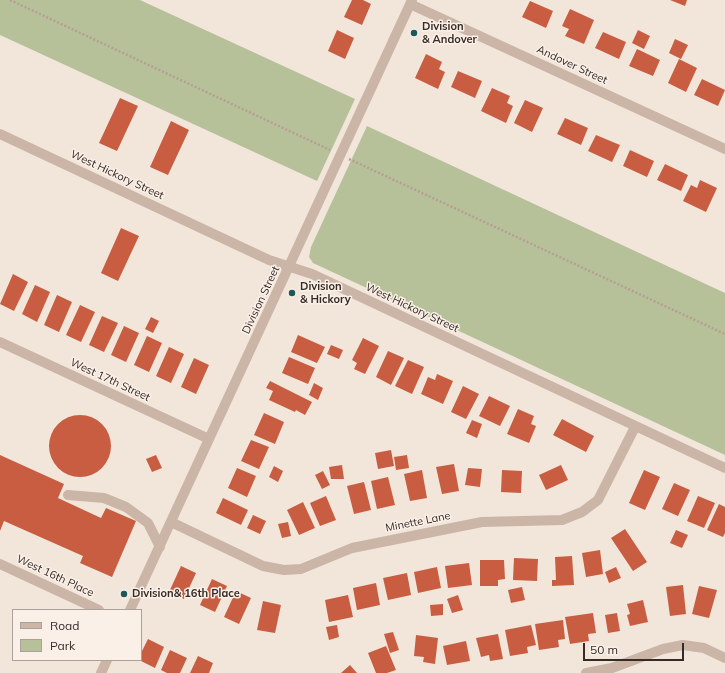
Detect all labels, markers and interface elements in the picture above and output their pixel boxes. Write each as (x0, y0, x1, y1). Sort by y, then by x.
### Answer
place label: Division & Andover (422, 20, 477, 46)
marker: Division & Andover (409, 28, 419, 38)
street label: Andover Street (535, 43, 609, 87)
street label: West Hickory Street (68, 148, 166, 202)
street label: Division Street (240, 264, 282, 336)
place label: Division & Hickory (300, 280, 351, 306)
street label: West Hickory Street (363, 281, 461, 335)
marker: Division & Hickory (287, 288, 297, 298)
street label: West 17th Street (68, 356, 152, 404)
street label: Minette Lane (384, 509, 452, 535)
street label: West 16th Place (14, 552, 96, 600)
place label: Division& 16th Place (132, 587, 240, 601)
marker: Division& 16th Place (119, 589, 129, 599)
legend (12, 609, 142, 661)
text: Road (50, 618, 79, 633)
scale bar (585, 635, 686, 661)
text: Park (50, 638, 75, 653)
text: 50 m (590, 642, 618, 657)

